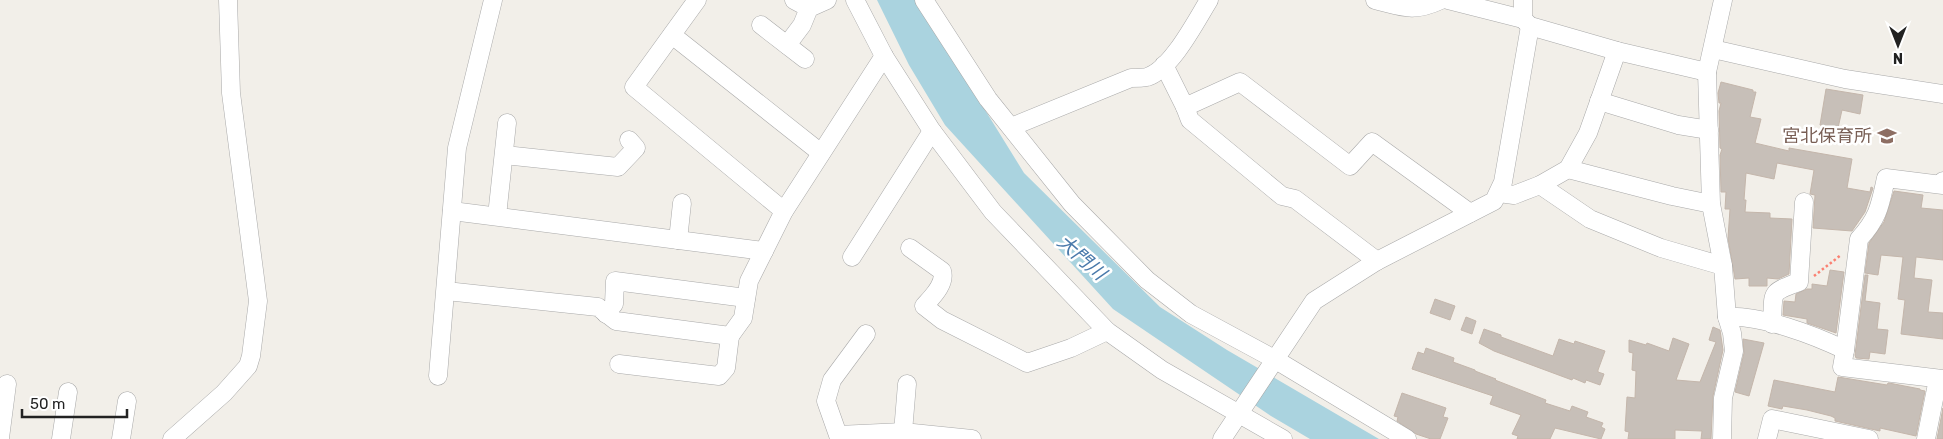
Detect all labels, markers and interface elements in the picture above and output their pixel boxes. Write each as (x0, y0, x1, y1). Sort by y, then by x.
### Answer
north arrow (1873, 20, 1923, 70)
text: N (1893, 49, 1903, 66)
place label: 宮北保育所 (1782, 125, 1872, 147)
school or university icon: 宮北保育所 (1876, 125, 1898, 147)
water label: 大門川 (1053, 230, 1112, 286)
scale bar (22, 386, 128, 418)
text: 50 m (30, 395, 65, 413)

